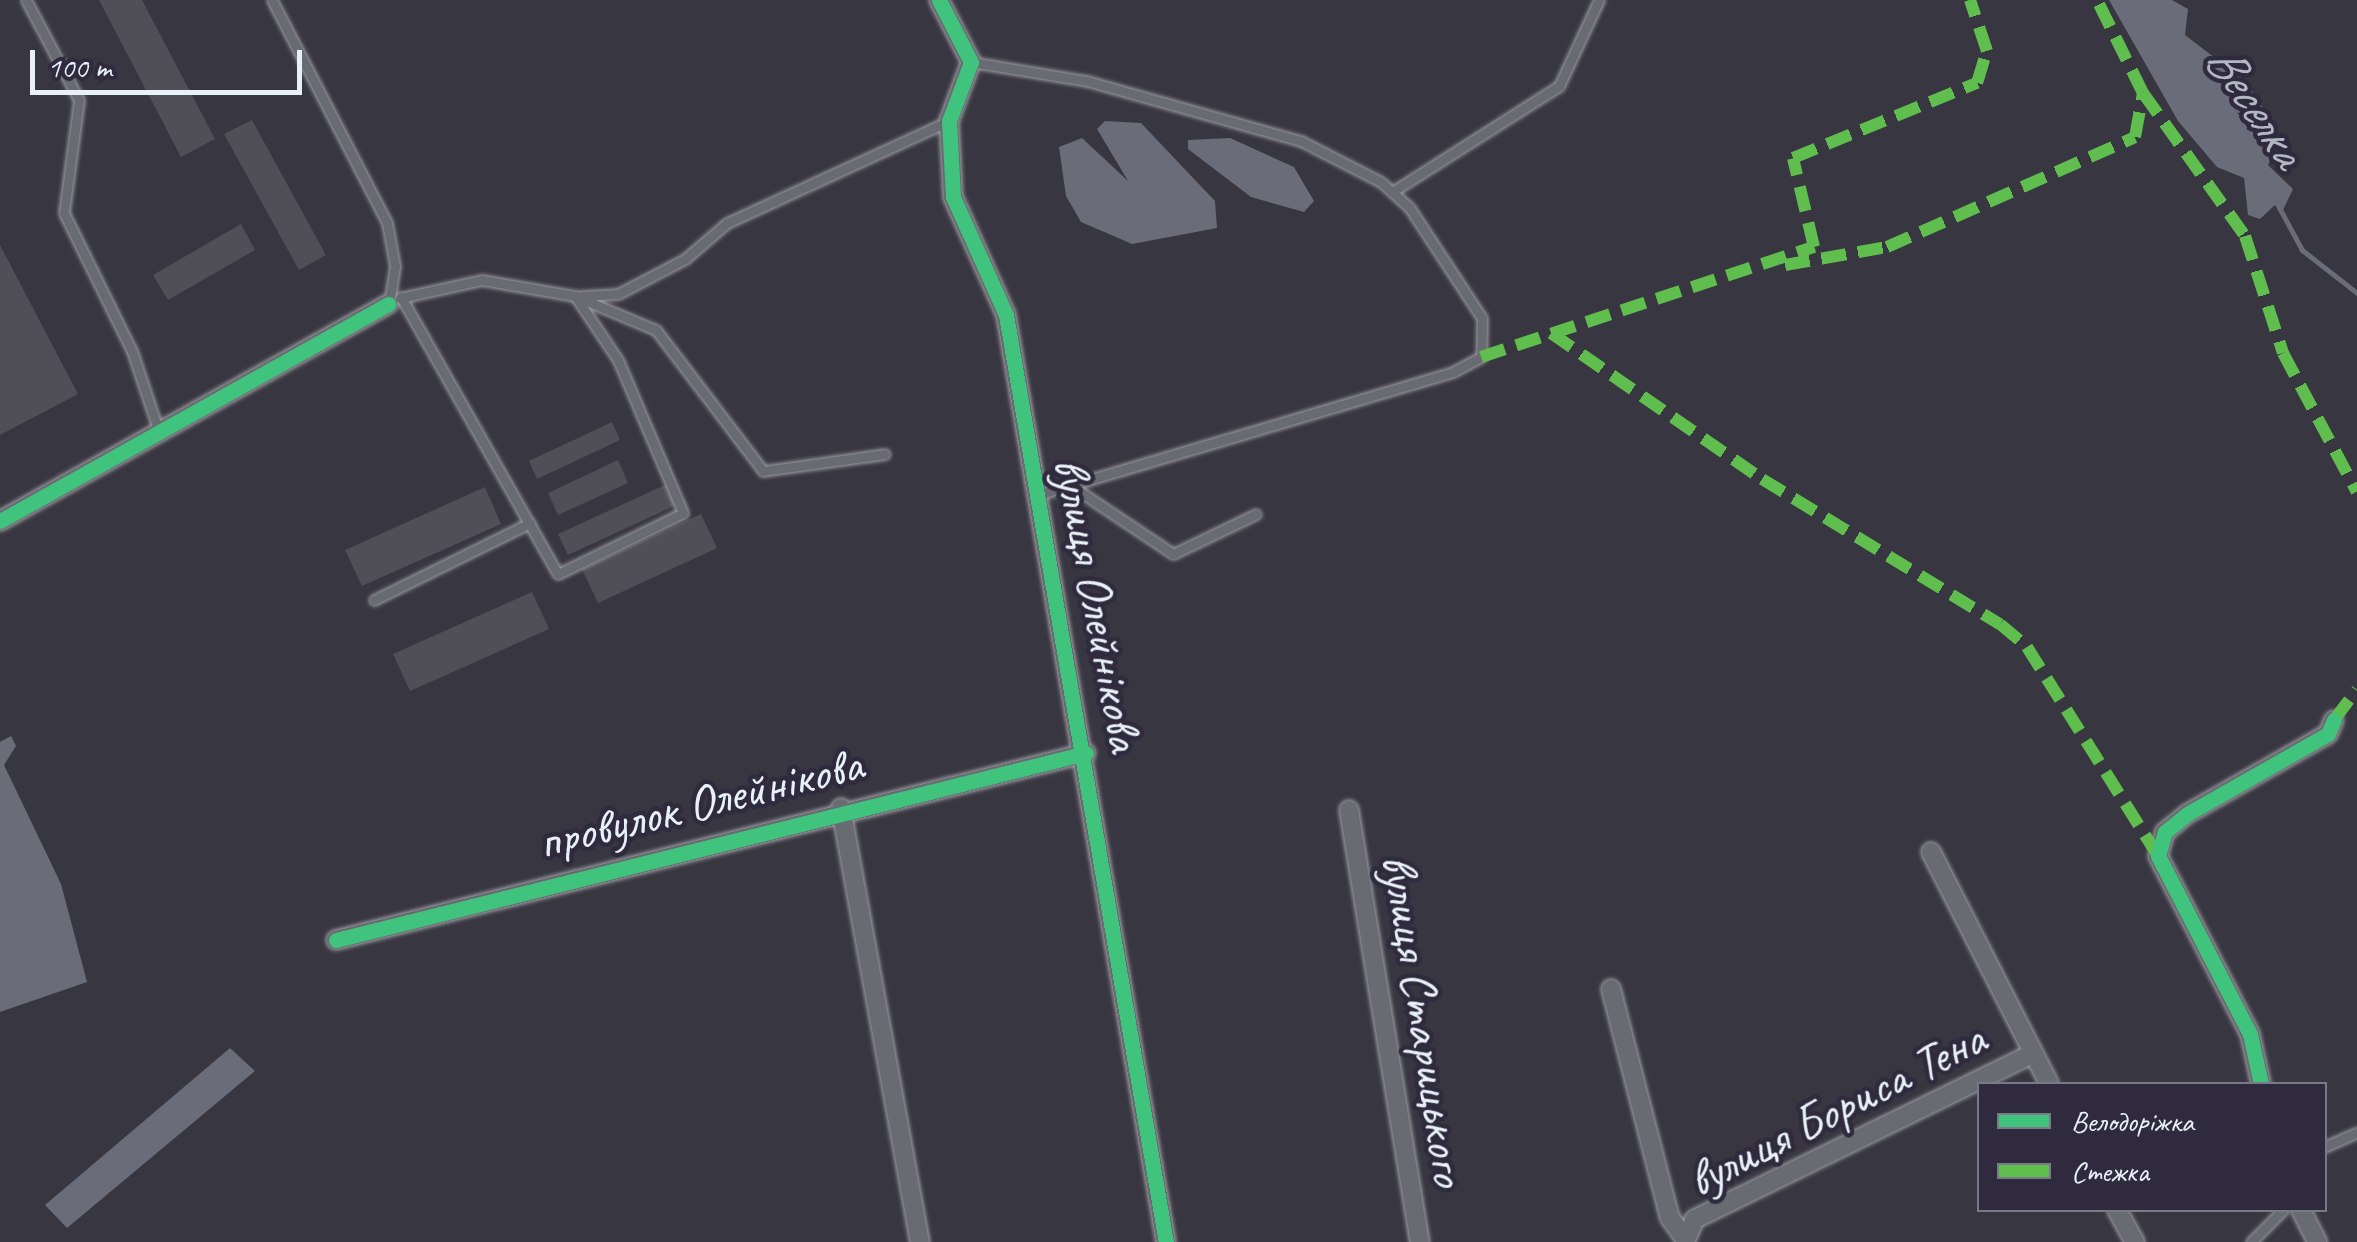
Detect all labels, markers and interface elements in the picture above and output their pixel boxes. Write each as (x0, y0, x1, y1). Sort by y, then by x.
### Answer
scale bar (35, 30, 308, 92)
water label: Веселка (2191, 32, 2319, 178)
text: 100 m (47, 48, 112, 86)
street label: вулиця Олейнікова (1040, 452, 1156, 756)
street label: провулок Олейнікова (531, 734, 869, 872)
street label: вулиця Старицького (1368, 850, 1480, 1190)
street label: вулиця Бориса Тена (1677, 1008, 1995, 1210)
legend (1977, 1082, 2327, 1212)
text: Велодоріжка (2071, 1102, 2194, 1140)
text: Стежка (2071, 1152, 2149, 1190)

